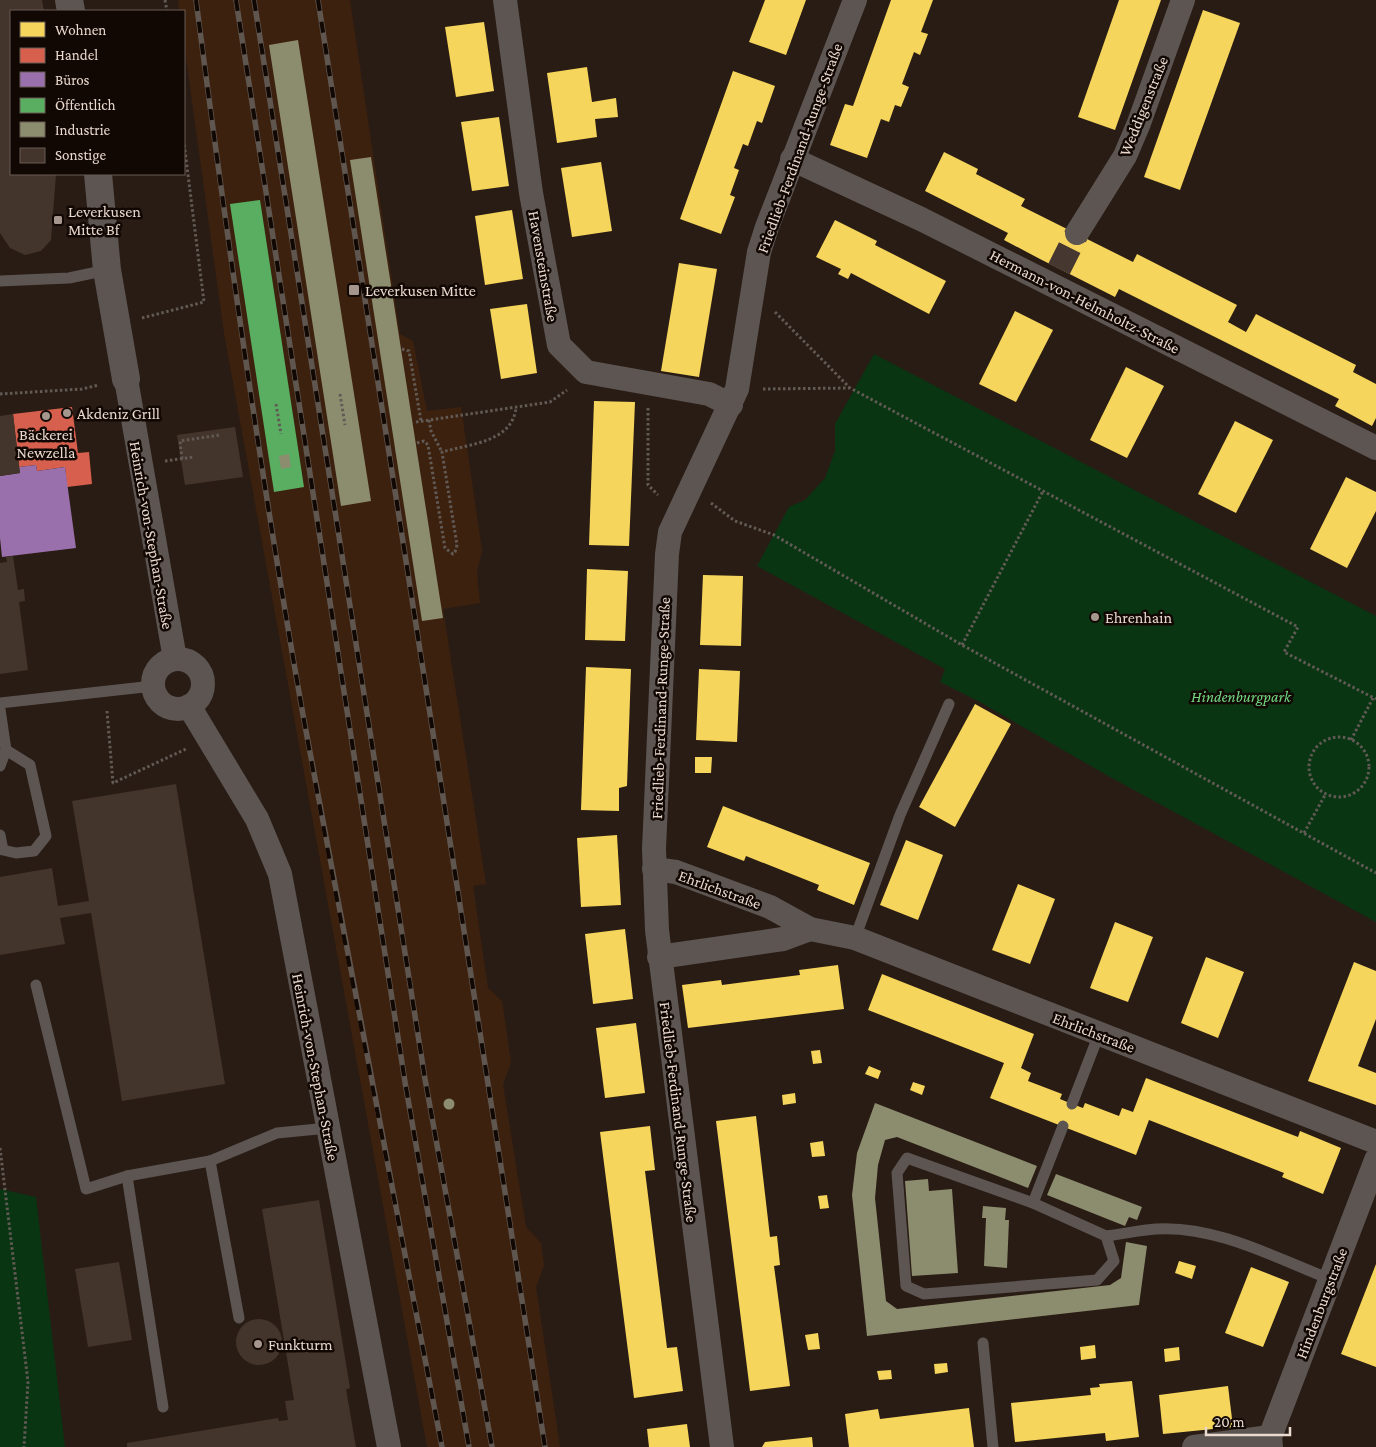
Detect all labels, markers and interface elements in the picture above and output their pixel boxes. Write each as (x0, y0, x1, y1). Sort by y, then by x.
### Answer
legend (10, 10, 185, 175)
text: Wohnen (55, 22, 106, 38)
street label: Friedlieb-Ferdinand-Runge-Straße (754, 41, 846, 256)
text: Handel (55, 47, 98, 63)
street label: Weddigenstraße (1116, 54, 1172, 159)
text: Büros (55, 72, 90, 88)
text: Öffentlich (55, 97, 116, 113)
text: Industrie (55, 122, 111, 138)
text: Sonstige (55, 147, 106, 164)
place label: Leverkusen Mitte Bf (68, 203, 141, 238)
street label: Havensteinstraße (525, 209, 562, 323)
marker: Leverkusen Mitte Bf (52, 214, 64, 226)
street label: Hermann-von-Helmholtz-Straße (987, 246, 1182, 357)
place label: Leverkusen Mitte (365, 282, 476, 299)
marker: Leverkusen Mitte (347, 283, 361, 297)
place label: Akdeniz Grill (77, 405, 160, 422)
marker: Akdeniz Grill (61, 407, 73, 419)
marker: Bäckerei Newzella (40, 410, 52, 422)
place label: Bäckerei Newzella (17, 426, 76, 461)
street label: Heinrich-von-Stephan-Straße (126, 440, 176, 631)
street label: Friedlieb-Ferdinand-Runge-Straße (648, 597, 674, 819)
place label: Ehrenhain (1105, 609, 1172, 626)
marker: Ehrenhain (1089, 611, 1101, 623)
park label: Hindenburgpark (1191, 688, 1292, 706)
street label: Ehrlichstraße (676, 867, 763, 912)
street label: Heinrich-von-Stephan-Straße (288, 972, 342, 1163)
street label: Friedlieb-Ferdinand-Runge-Straße (656, 1001, 700, 1223)
street label: Ehrlichstraße (1050, 1009, 1137, 1056)
street label: Hindenburgstraße (1292, 1245, 1351, 1361)
place label: Funkturm (268, 1336, 333, 1353)
marker: Funkturm (252, 1338, 264, 1350)
scale bar (1206, 1404, 1290, 1436)
text: 20 m (1214, 1414, 1245, 1430)

